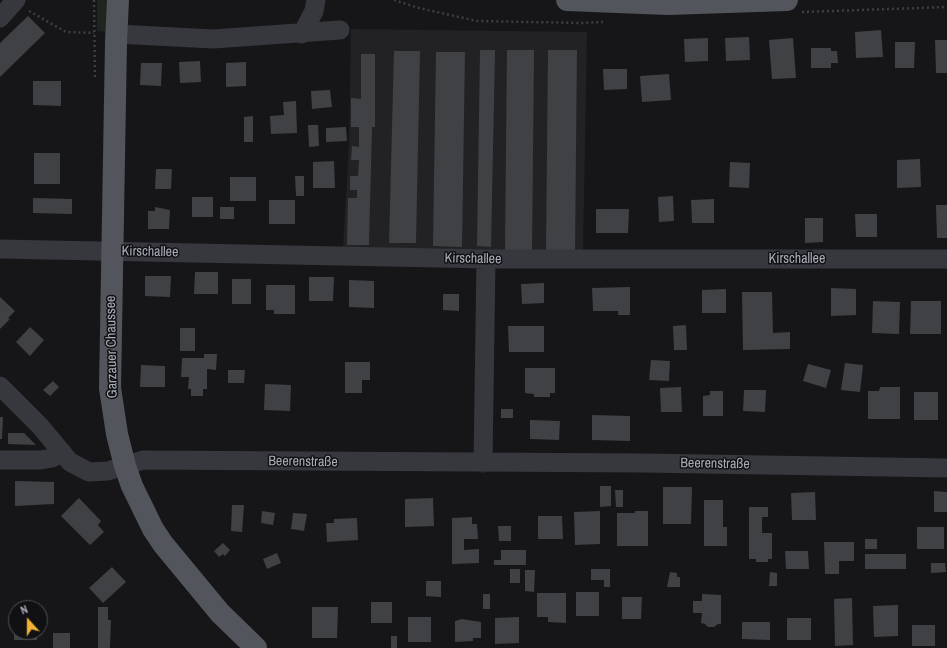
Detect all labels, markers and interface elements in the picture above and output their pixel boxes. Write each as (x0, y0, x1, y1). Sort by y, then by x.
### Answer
street label: Kirschallee (121, 243, 179, 261)
street label: Kirschallee (444, 250, 502, 268)
street label: Kirschallee (769, 251, 825, 267)
street label: Garzauer Chaussee (103, 295, 121, 399)
street label: Beerenstraße (268, 453, 338, 471)
street label: Beerenstraße (680, 455, 750, 473)
north arrow (8, 600, 48, 640)
text: N (19, 602, 30, 617)

